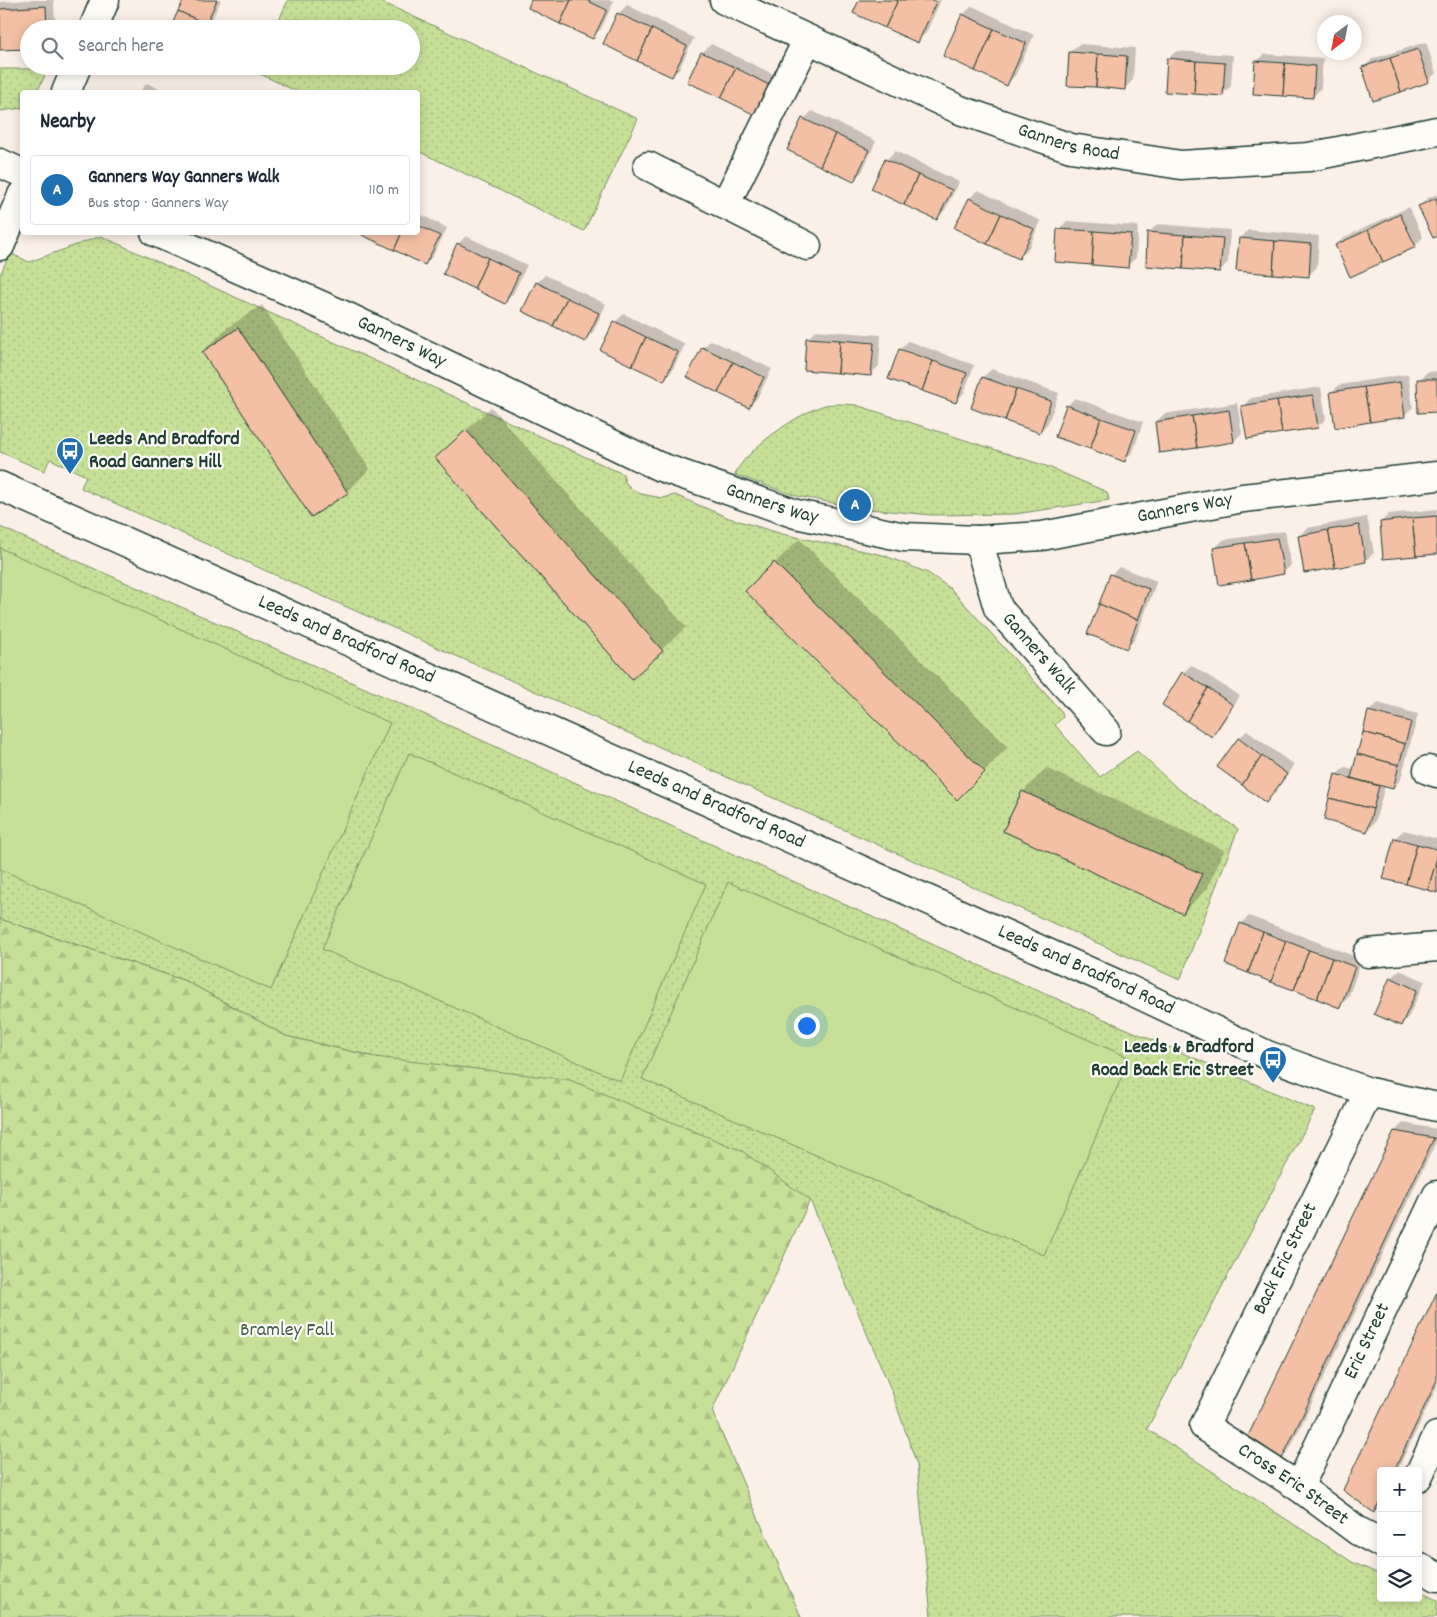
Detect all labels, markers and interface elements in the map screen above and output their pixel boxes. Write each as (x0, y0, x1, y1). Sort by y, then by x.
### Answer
north arrow (1317, 15, 1362, 60)
search box (20, 20, 420, 75)
icon: search (38, 34, 66, 62)
text: Search here (78, 34, 164, 61)
text: Nearby (40, 108, 95, 138)
street label: Ganners Road (1013, 117, 1121, 169)
text: Ganners Way Ganners Walk (88, 165, 280, 192)
text: A (53, 179, 61, 202)
text: 110 m (369, 179, 399, 202)
text: Bus stop · Ganners Way (88, 192, 228, 215)
street label: Ganners Way (352, 309, 452, 376)
place label: Leeds And Bradford Road Ganners Hill (89, 426, 240, 477)
bus stop icon: Leeds And Bradford Road Ganners Hill (55, 436, 85, 475)
street label: Ganners Way (721, 476, 821, 532)
pin: A (839, 486, 871, 524)
street label: Ganners Way (1135, 486, 1236, 532)
street label: Leeds and Bradford Road (253, 589, 439, 692)
street label: Ganners Walk (994, 607, 1082, 701)
street label: Leeds and Bradford Road (623, 754, 809, 857)
street label: Leeds and Bradford Road (993, 918, 1179, 1023)
your location (794, 1013, 820, 1039)
place label: Leeds & Bradford Road Back Eric Street (1091, 1034, 1255, 1085)
bus stop icon: Leeds & Bradford Road Back Eric Street (1258, 1045, 1288, 1084)
street label: Back Eric Street (1247, 1198, 1325, 1320)
street label: Eric Street (1338, 1299, 1398, 1384)
park label: Bramley Fall (240, 1317, 334, 1345)
street label: Cross Eric Street (1232, 1437, 1354, 1533)
map controls (1377, 1467, 1422, 1602)
button: + (1377, 1467, 1422, 1512)
button: − (1377, 1512, 1422, 1557)
button: layers (1377, 1557, 1422, 1602)

